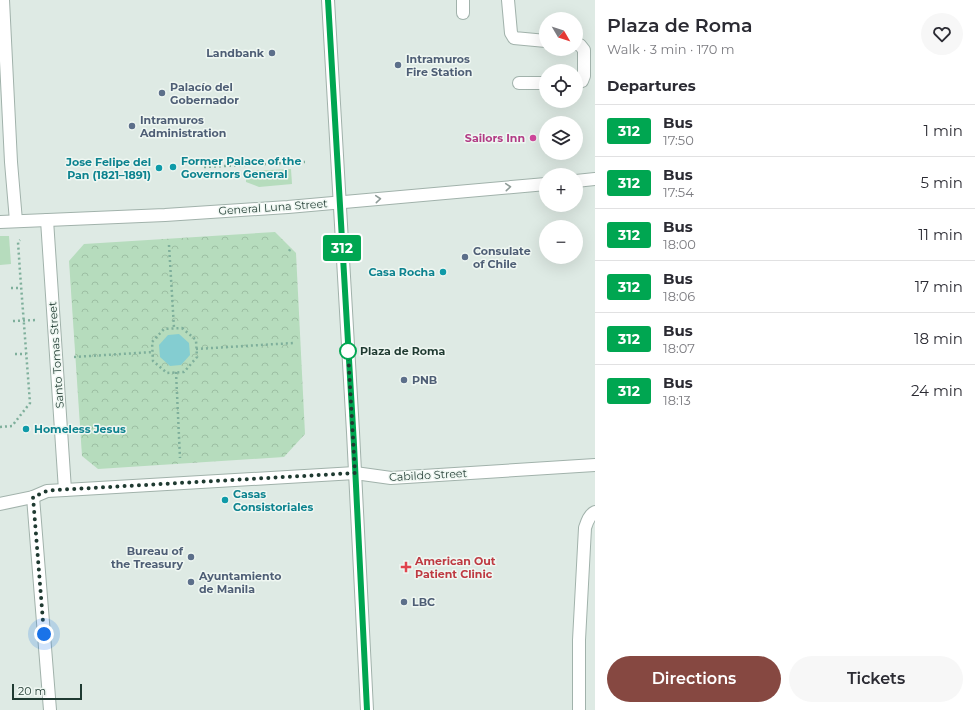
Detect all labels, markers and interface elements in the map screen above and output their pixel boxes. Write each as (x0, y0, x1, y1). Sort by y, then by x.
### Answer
north arrow (539, 12, 583, 56)
map controls (539, 12, 583, 264)
button: heart (921, 13, 963, 55)
text: Plaza de Roma (607, 14, 753, 37)
text: Walk · 3 min · 170 m (607, 41, 735, 57)
place label: Landbank (206, 46, 265, 60)
marker: Landbank (267, 48, 277, 58)
place label: Intramuros Fire Station (406, 52, 472, 79)
marker: Intramuros Fire Station (393, 60, 403, 70)
button: locate (539, 64, 583, 108)
text: Departures (607, 76, 696, 95)
place label: Palacío del Gobernador (170, 80, 239, 107)
marker: Palacío del Gobernador (157, 88, 167, 98)
place label: Intramuros Administration (139, 113, 226, 140)
text: Bus (663, 113, 693, 132)
button: layers (539, 116, 583, 160)
marker: Intramuros Administration (127, 121, 137, 131)
text: 1 min (924, 121, 963, 140)
text: 312 (618, 122, 640, 140)
place label: Sailors Inn (465, 131, 525, 145)
text: 17:50 (663, 132, 694, 148)
marker: Sailors Inn (528, 133, 538, 143)
place label: Former Palace of the Governors General (181, 154, 301, 181)
place label: Jose Felipe del Pan (1821–1891) (65, 155, 151, 182)
marker: Former Palace of the Governors General (168, 162, 178, 172)
marker: Jose Felipe del Pan (1821–1891) (154, 163, 164, 173)
text: Bus (663, 165, 693, 184)
button: + (539, 168, 583, 212)
text: 5 min (920, 173, 963, 192)
text: 312 (618, 174, 640, 192)
one-way arrow (504, 183, 511, 192)
text: 17:54 (663, 184, 694, 200)
one-way arrow (375, 194, 381, 203)
street label: General Luna Street (218, 196, 329, 218)
text: Bus (663, 217, 693, 236)
button: − (539, 220, 583, 264)
text: 11 min (918, 225, 963, 244)
text: 312 (618, 226, 640, 244)
line badge: 312 (319, 235, 365, 261)
text: 18:00 (663, 236, 696, 252)
text: 312 (331, 239, 353, 257)
place label: Consulate of Chile (473, 244, 531, 271)
marker: Consulate of Chile (460, 252, 470, 262)
place label: Casa Rocha (368, 265, 435, 279)
marker: Casa Rocha (438, 267, 448, 277)
text: Bus (663, 269, 693, 288)
text: 17 min (915, 277, 963, 296)
text: 312 (618, 278, 640, 296)
text: 18:06 (663, 288, 695, 304)
street label: Santo Tomas Street (45, 301, 67, 409)
text: Bus (663, 321, 693, 340)
text: 18 min (914, 329, 963, 348)
text: 312 (618, 330, 640, 348)
text: 18:07 (663, 340, 695, 356)
marker: Plaza de Roma (339, 342, 357, 360)
place label: Plaza de Roma (360, 344, 446, 358)
place label: PNB (412, 373, 437, 387)
text: Bus (663, 373, 693, 392)
marker: PNB (399, 375, 409, 385)
text: 24 min (911, 381, 963, 400)
text: 312 (618, 382, 640, 400)
text: 18:13 (663, 392, 691, 408)
place label: Homeless Jesus (34, 422, 126, 436)
marker: Homeless Jesus (21, 424, 31, 434)
street label: Cabildo Street (389, 466, 468, 484)
place label: Casas Consistoriales (233, 487, 313, 514)
marker: Casas Consistoriales (220, 495, 230, 505)
place label: Bureau of the Treasury (111, 544, 184, 571)
marker: Bureau of the Treasury (186, 552, 196, 562)
place label: American Out Patient Clinic (414, 554, 496, 581)
marker: American Out Patient Clinic (400, 561, 412, 573)
place label: Ayuntamiento de Manila (198, 569, 281, 596)
marker: Ayuntamiento de Manila (186, 577, 196, 587)
place label: LBC (412, 595, 435, 609)
marker: LBC (399, 597, 409, 607)
your location (34, 624, 54, 644)
button: Directions (607, 656, 781, 702)
button: Tickets (789, 656, 963, 702)
scale bar (12, 682, 82, 701)
text: 20 m (18, 684, 46, 698)

